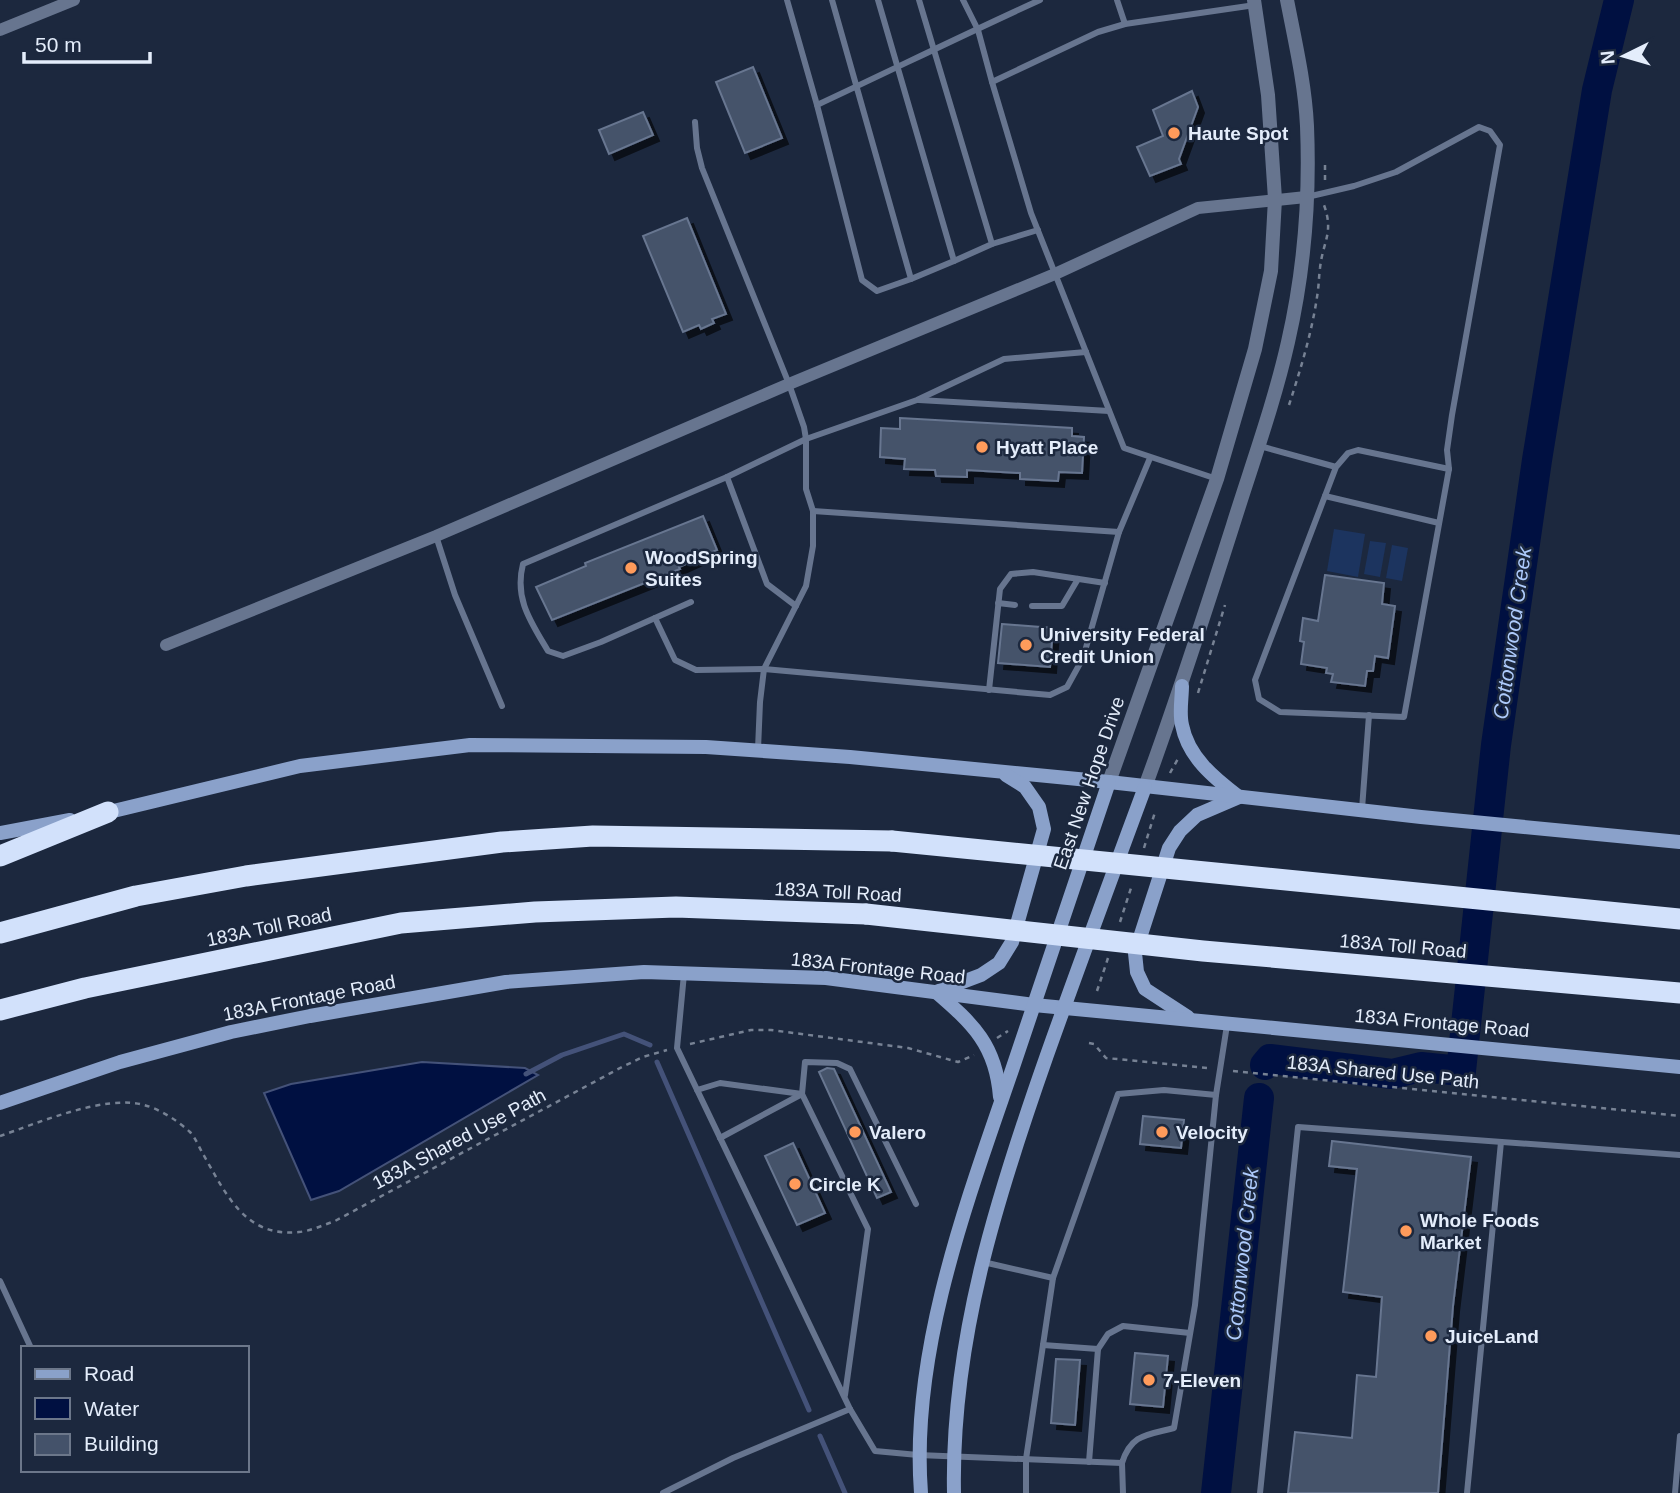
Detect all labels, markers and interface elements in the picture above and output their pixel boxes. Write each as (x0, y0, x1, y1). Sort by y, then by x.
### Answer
scale bar (24, 21, 150, 65)
north arrow (1589, 21, 1659, 91)
text: 50 m (35, 33, 82, 56)
text: N (1597, 50, 1619, 65)
place label: Haute Spot (1188, 123, 1289, 144)
marker: Haute Spot (1166, 125, 1182, 141)
place label: Hyatt Place (996, 437, 1098, 458)
marker: Hyatt Place (974, 439, 990, 455)
water label: Cottonwood Creek (1489, 544, 1536, 721)
place label: WoodSpring Suites (645, 547, 758, 590)
marker: WoodSpring Suites (623, 560, 639, 576)
place label: University Federal Credit Union (1040, 624, 1205, 667)
marker: University Federal Credit Union (1018, 637, 1034, 653)
street label: East New Hope Drive (1050, 694, 1128, 872)
street label: 183A Toll Road (774, 878, 902, 906)
street label: 183A Toll Road (204, 903, 334, 951)
street label: 183A Toll Road (1339, 930, 1467, 962)
street label: 183A Frontage Road (790, 948, 966, 988)
street label: 183A Frontage Road (221, 971, 397, 1025)
street label: 183A Frontage Road (1354, 1005, 1530, 1041)
street label: 183A Shared Use Path (1286, 1051, 1480, 1093)
street label: 183A Shared Use Path (369, 1084, 549, 1194)
place label: Valero (869, 1122, 926, 1143)
place label: Velocity (1176, 1122, 1248, 1143)
marker: Valero (847, 1124, 863, 1140)
marker: Velocity (1154, 1124, 1170, 1140)
water label: Cottonwood Creek (1221, 1165, 1263, 1342)
place label: Circle K (809, 1174, 881, 1195)
marker: Circle K (787, 1176, 803, 1192)
place label: Whole Foods Market (1420, 1210, 1539, 1253)
marker: Whole Foods Market (1398, 1223, 1414, 1239)
place label: JuiceLand (1445, 1326, 1539, 1347)
marker: JuiceLand (1423, 1328, 1439, 1344)
legend (21, 1346, 248, 1472)
text: Road (84, 1362, 134, 1385)
place label: 7-Eleven (1163, 1370, 1241, 1391)
marker: 7-Eleven (1141, 1372, 1157, 1388)
text: Water (84, 1397, 139, 1420)
text: Building (84, 1432, 159, 1455)

